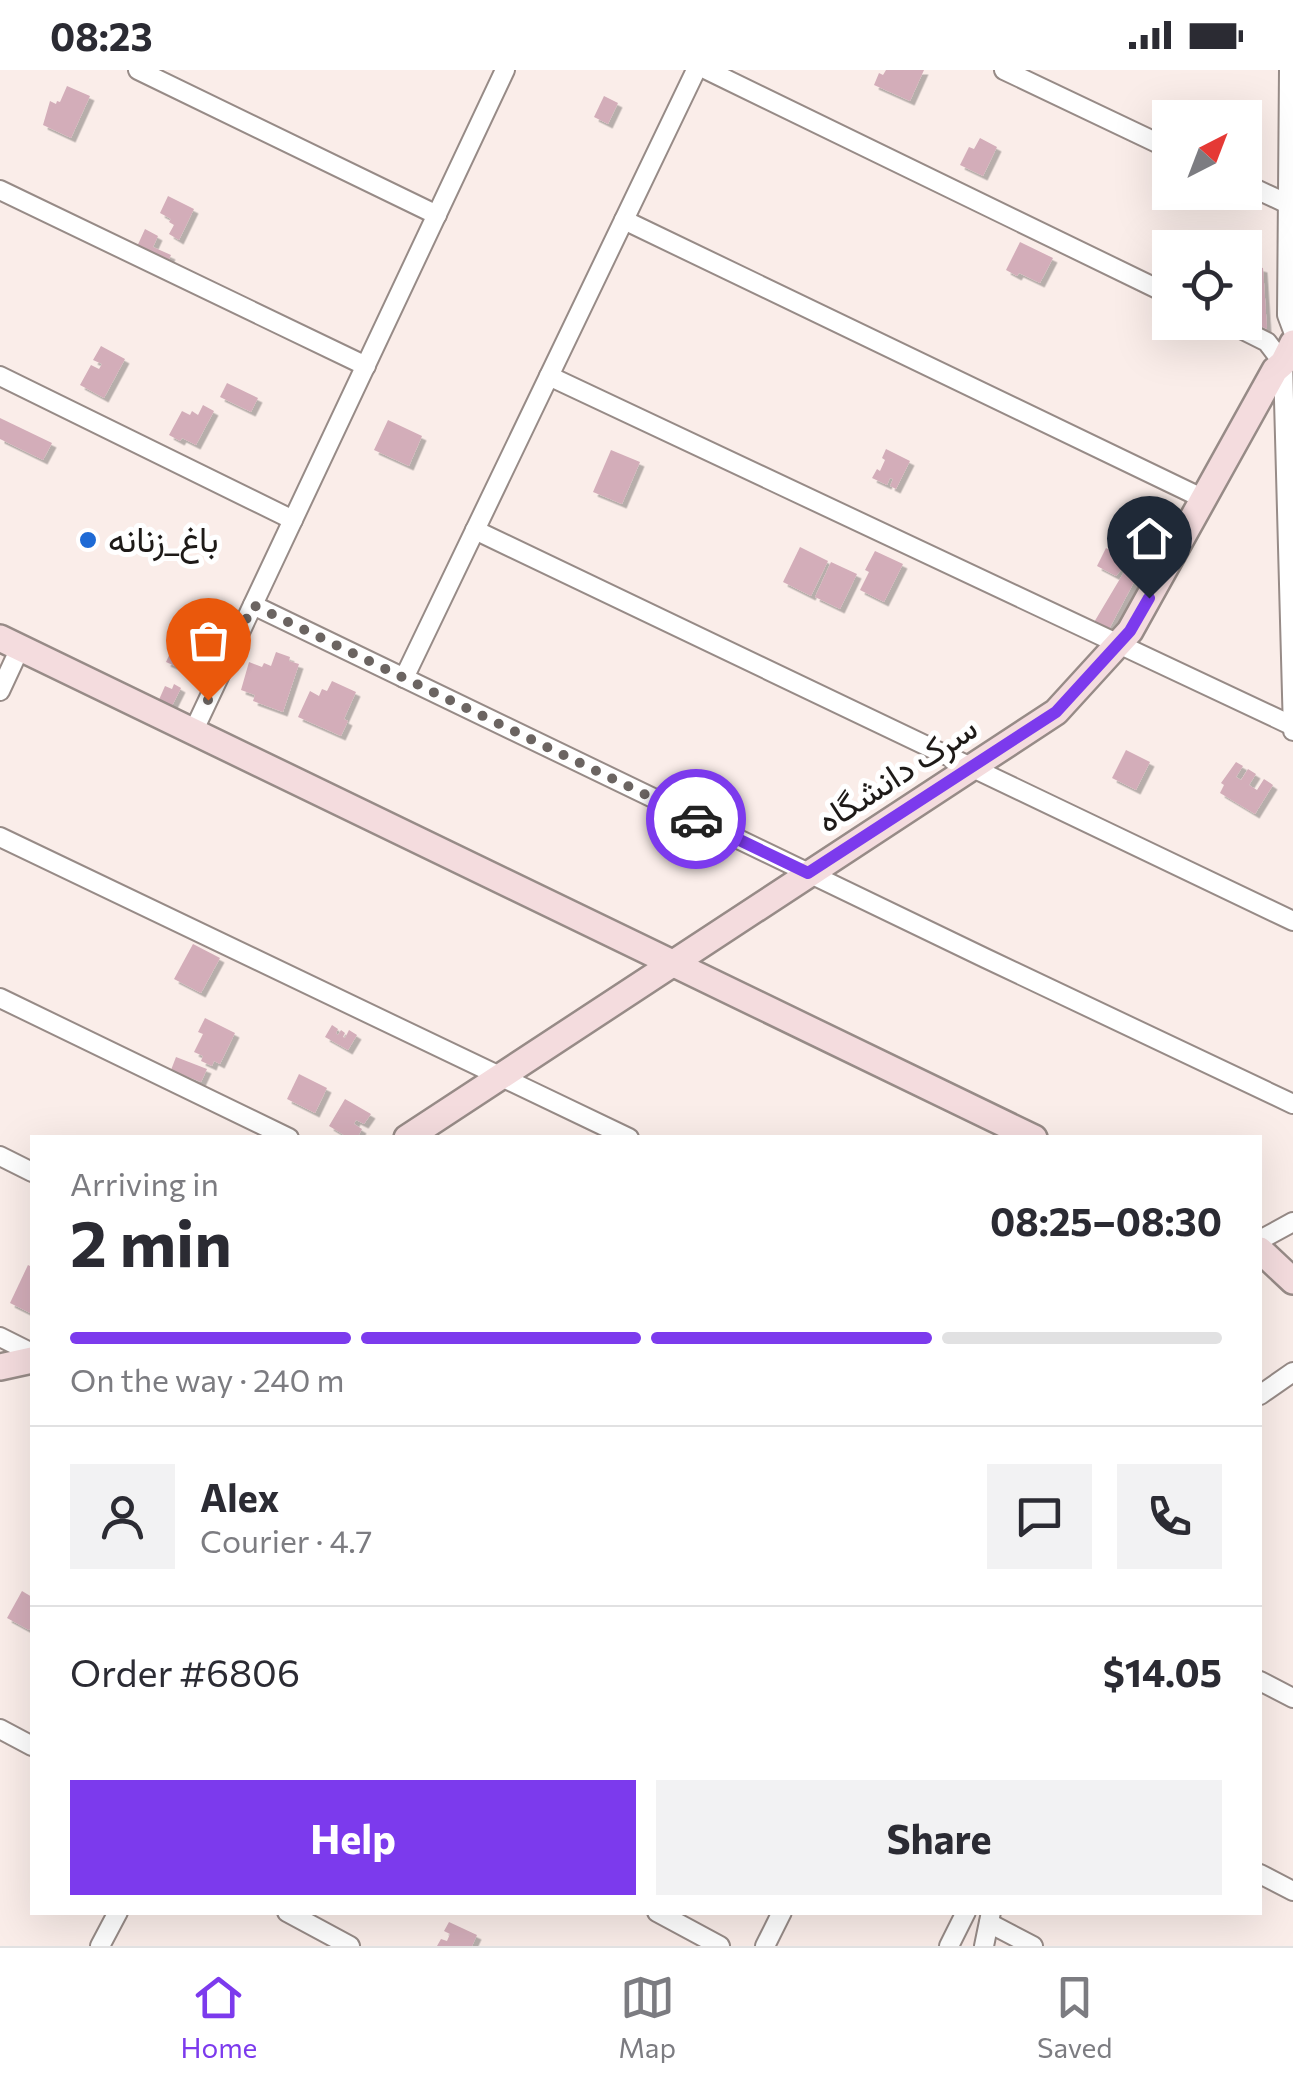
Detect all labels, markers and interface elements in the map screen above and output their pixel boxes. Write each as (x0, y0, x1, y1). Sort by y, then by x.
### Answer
text: 08:23 (50, 12, 153, 59)
north arrow (1152, 100, 1262, 210)
map controls (1152, 100, 1262, 340)
button: locate (1152, 230, 1262, 340)
pin (1107, 496, 1192, 599)
icon: home (1122, 511, 1177, 566)
place label: باغ_زنانه (108, 516, 218, 564)
marker: باغ_زنانه (77, 529, 99, 551)
pin (166, 598, 251, 701)
icon: bag (181, 613, 236, 668)
street label: سرک دانشگاه (807, 704, 986, 842)
courier (646, 769, 746, 869)
icon: car (669, 792, 724, 847)
text: Arriving in (70, 1163, 219, 1203)
text: 08:25–08:30 (990, 1197, 1222, 1244)
text: 2 min (70, 1201, 232, 1280)
text: On the way · 240 m (70, 1359, 344, 1399)
button: person (70, 1464, 175, 1569)
button: chat (987, 1464, 1092, 1569)
button: phone (1117, 1464, 1222, 1569)
text: Alex (200, 1473, 279, 1520)
text: Courier · 4.7 (200, 1520, 373, 1560)
text: Order #6806 (70, 1648, 300, 1695)
text: $14.05 (1103, 1648, 1222, 1695)
button: Help (70, 1780, 636, 1895)
button: Share (656, 1780, 1222, 1895)
tab: Home (180, 1970, 257, 2064)
tab: Map (618, 1970, 676, 2064)
tab: Saved (1037, 1970, 1113, 2064)

